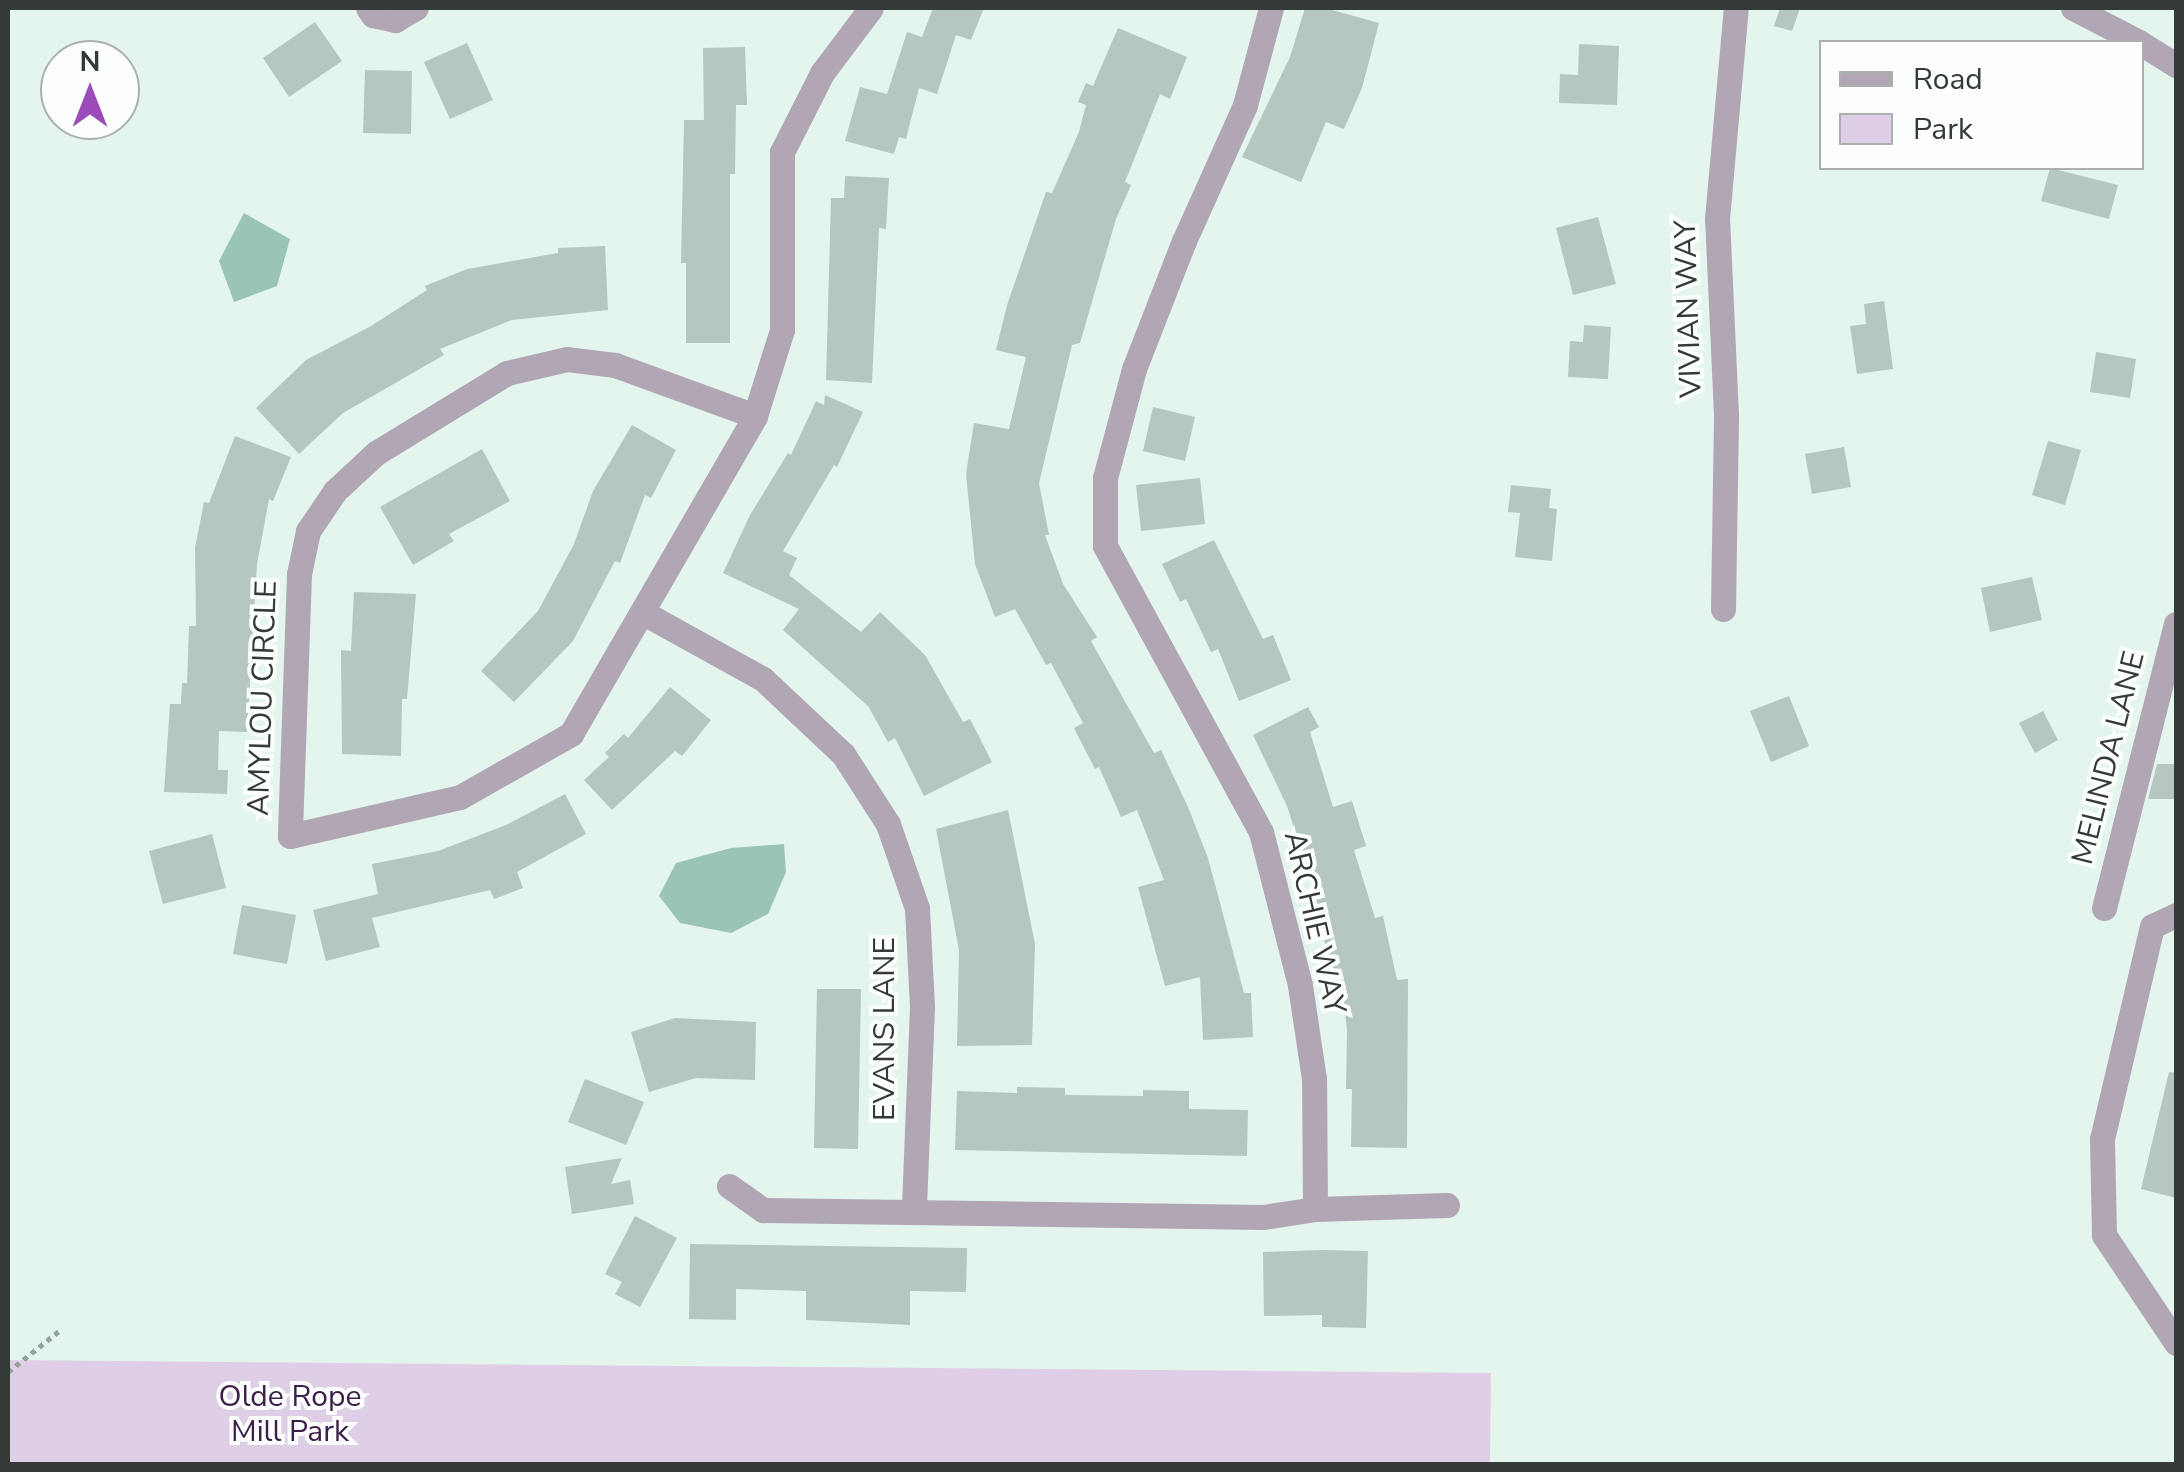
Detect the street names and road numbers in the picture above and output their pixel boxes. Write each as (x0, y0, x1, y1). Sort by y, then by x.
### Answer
street label: VIVIAN WAY (1668, 220, 1710, 398)
street label: AMYLOU CIRCLE (241, 580, 285, 816)
street label: MELINDA LANE (2065, 648, 2153, 868)
street label: ARCHIE WAY (1275, 828, 1353, 1018)
street label: EVANS LANE (867, 937, 903, 1121)

